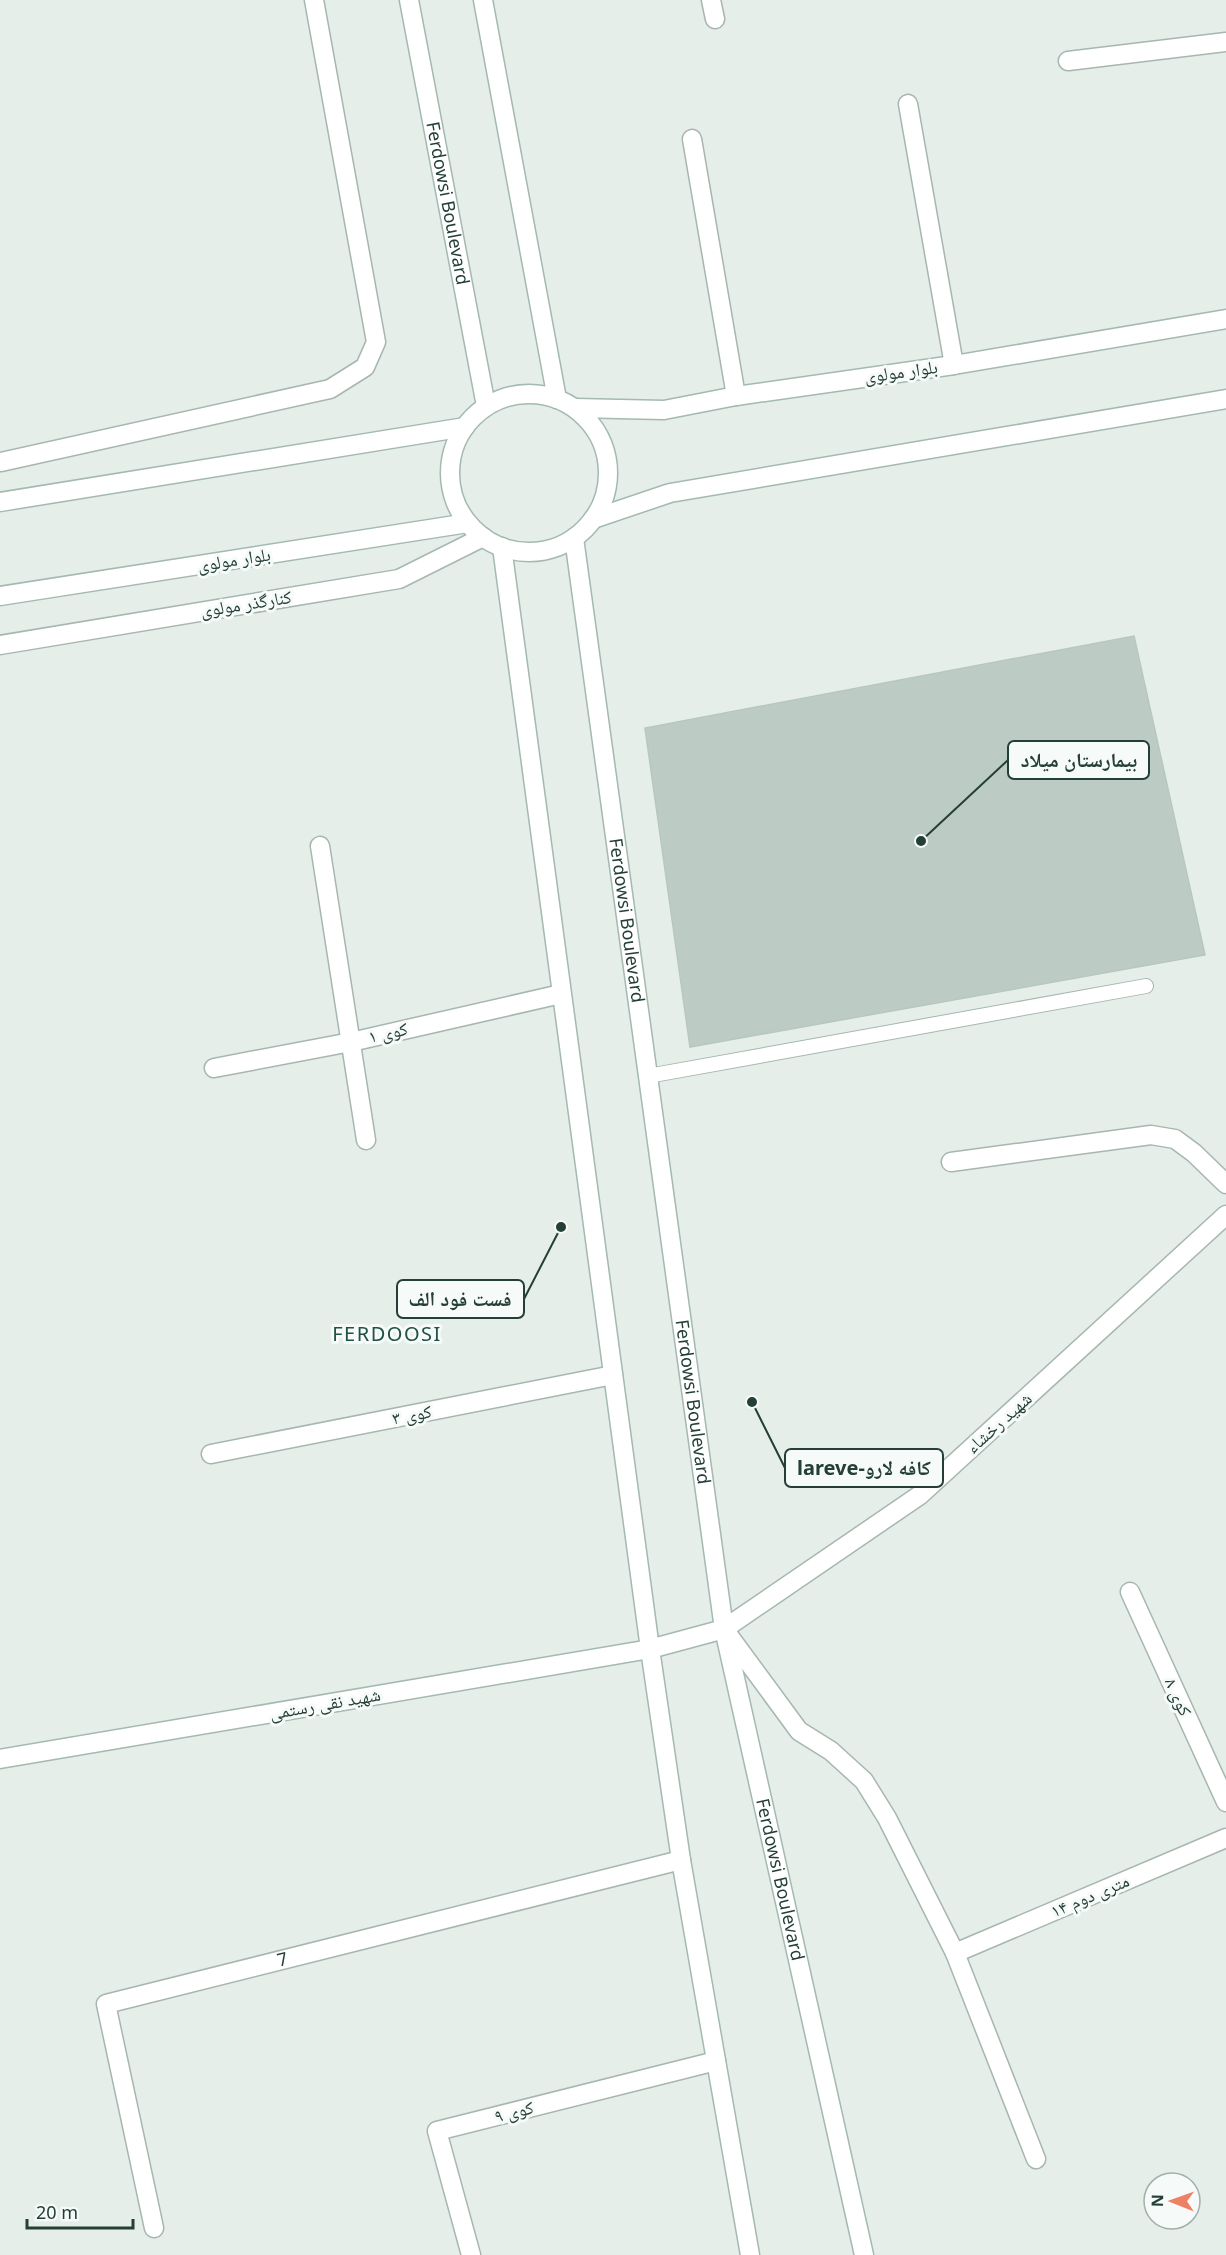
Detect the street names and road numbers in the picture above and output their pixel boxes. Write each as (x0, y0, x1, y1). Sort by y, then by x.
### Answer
street label: Ferdowsi Boulevard (421, 119, 476, 287)
street label: بلوار مولوی (863, 354, 939, 388)
street label: بلوار مولوی (196, 541, 272, 577)
street label: کنارگذر مولوی (199, 584, 294, 622)
street label: Ferdowsi Boulevard (604, 836, 651, 1004)
street label: کوی ۱ (366, 1016, 410, 1048)
street label: Ferdowsi Boulevard (671, 1318, 717, 1486)
street label: شهید رخشاء (960, 1386, 1037, 1458)
street label: کوی ۳ (390, 1398, 434, 1430)
street label: کوی ۸ (1160, 1673, 1198, 1720)
street label: شهید نقی رستمی (267, 1681, 382, 1725)
street label: Ferdowsi Boulevard (751, 1796, 811, 1963)
street label: ۱۴ متری دوم (1047, 1868, 1133, 1923)
street label: 7 (274, 1946, 290, 1972)
street label: کوی ۹ (492, 2094, 536, 2127)

